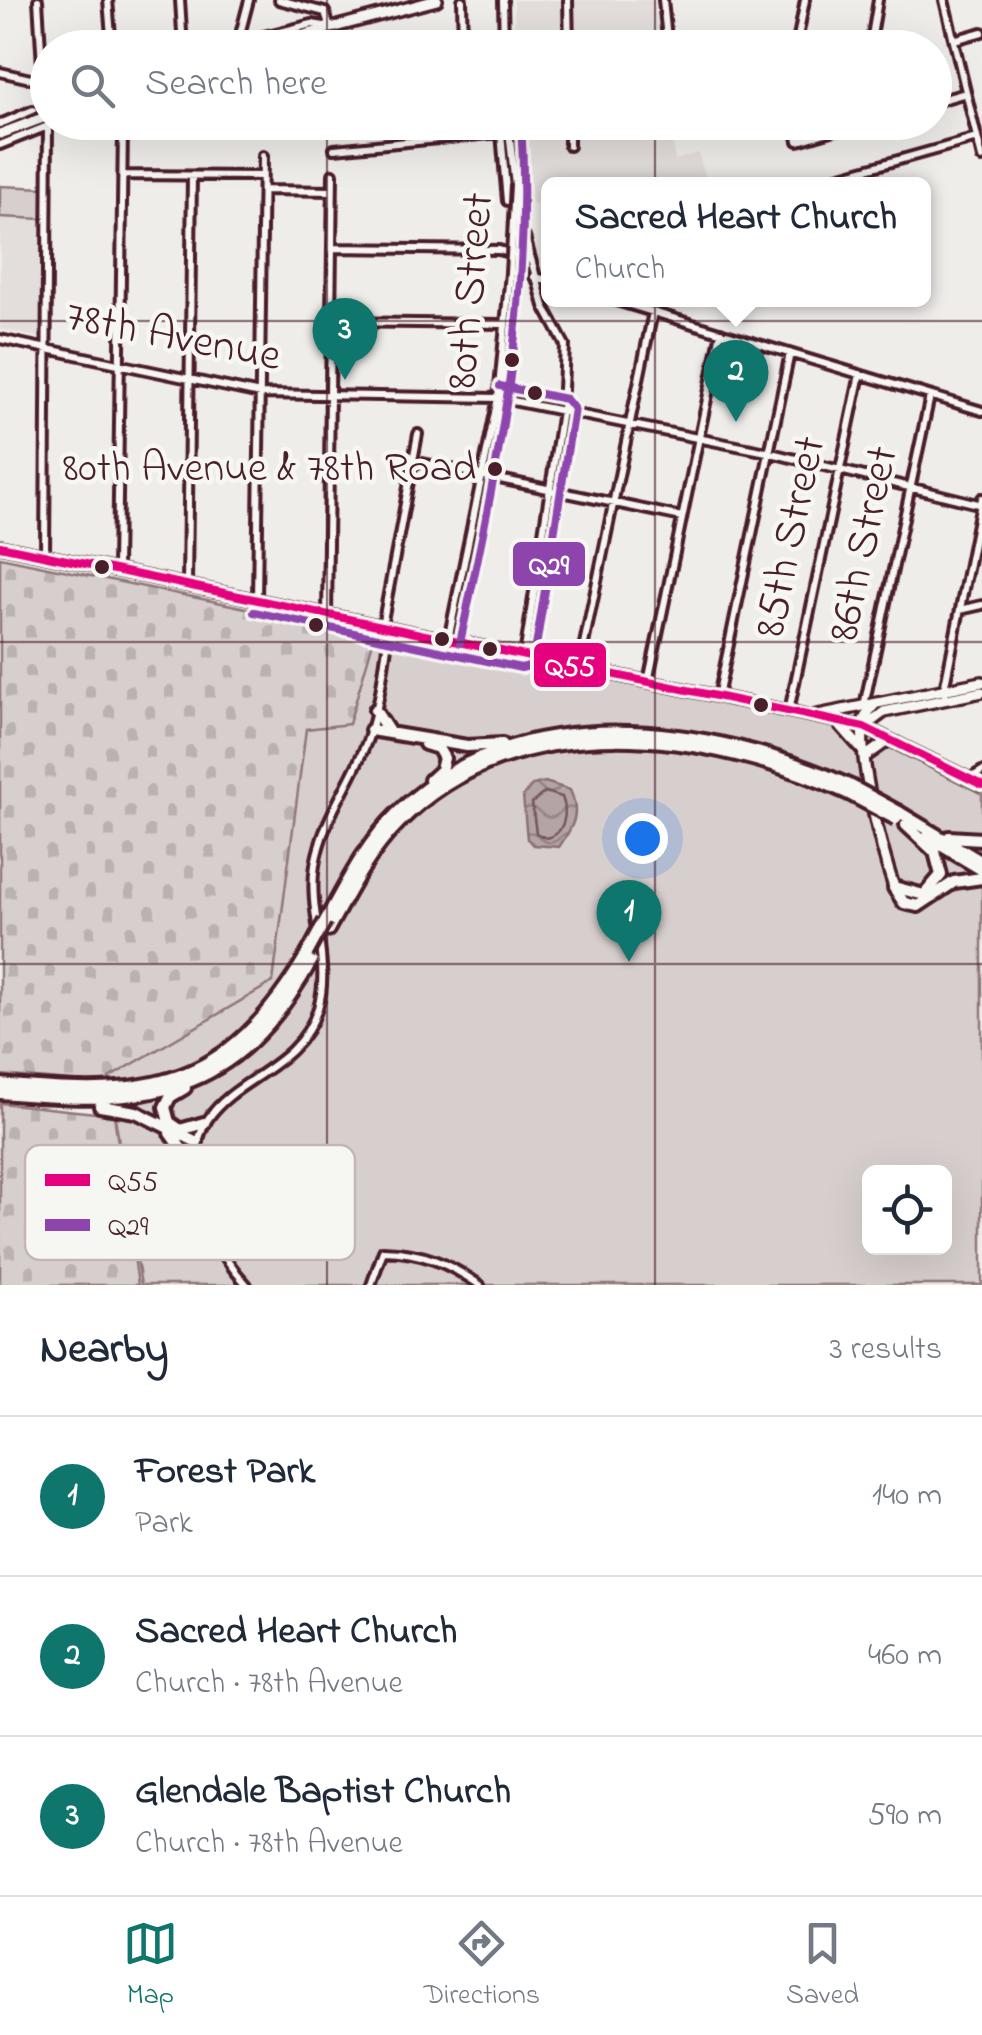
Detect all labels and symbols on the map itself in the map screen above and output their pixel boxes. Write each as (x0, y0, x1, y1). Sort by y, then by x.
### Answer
street label: 80th Street (431, 190, 513, 392)
street label: 78th Avenue (60, 285, 287, 391)
pin: 3 (312, 298, 378, 380)
pin: 2 (704, 340, 768, 422)
unlabelled marker (502, 350, 522, 370)
unlabelled marker (525, 383, 545, 403)
street label: 85th Street (739, 430, 845, 644)
place label: 80th Avenue & 78th Road (63, 439, 476, 500)
street label: 86th Street (812, 440, 918, 648)
marker: 80th Avenue & 78th Road (485, 459, 505, 479)
line badge: Q29 (511, 540, 587, 588)
text: Q29 (529, 547, 570, 588)
unlabelled marker (92, 557, 112, 577)
unlabelled marker (306, 615, 326, 635)
unlabelled marker (432, 629, 452, 649)
unlabelled marker (480, 639, 500, 659)
line badge: Q55 (532, 641, 608, 689)
text: Q55 (545, 648, 595, 689)
unlabelled marker (751, 695, 771, 715)
your location (617, 813, 668, 864)
pin: 1 (596, 880, 662, 962)
legend (25, 1145, 355, 1260)
text: Q55 (108, 1163, 158, 1204)
text: Q29 (108, 1208, 149, 1249)

